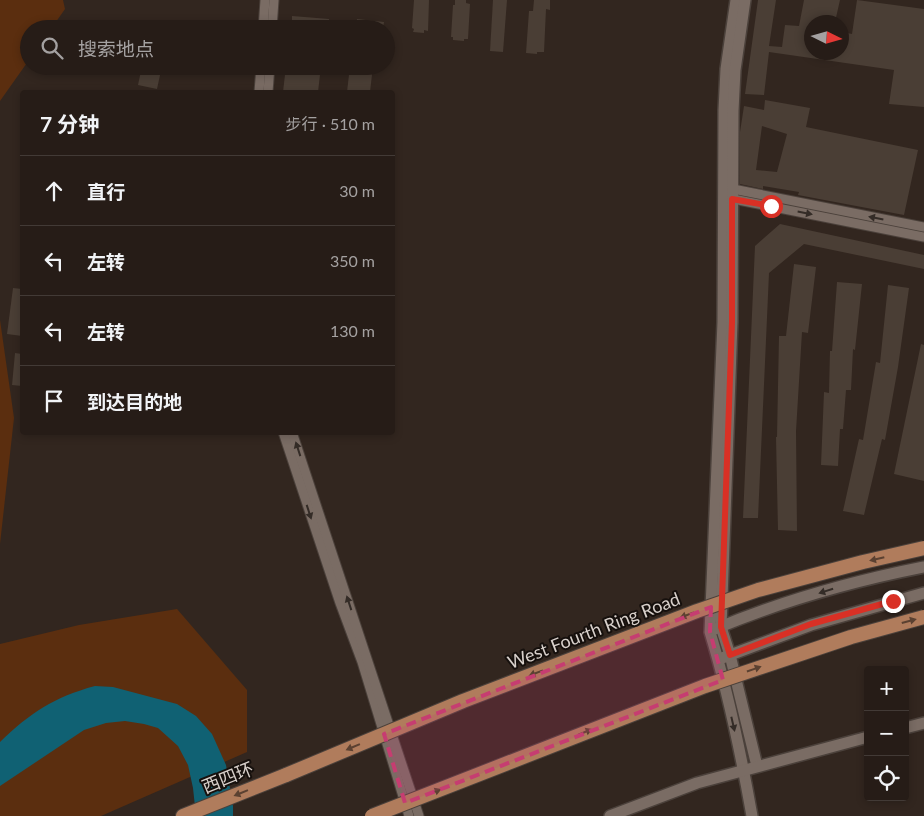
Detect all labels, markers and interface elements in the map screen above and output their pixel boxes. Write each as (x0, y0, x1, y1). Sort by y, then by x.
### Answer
north arrow (804, 15, 849, 60)
search box (20, 20, 395, 75)
icon: search (38, 34, 66, 62)
text: 搜索地点 (78, 37, 154, 60)
text: 7 分钟 (40, 111, 99, 136)
text: 步行 · 510 m (286, 114, 375, 133)
icon: ahead (40, 177, 68, 205)
text: 直行 (87, 180, 125, 203)
text: 30 m (339, 181, 375, 200)
route start (760, 195, 783, 218)
one-way arrow (798, 210, 814, 218)
one-way arrow (868, 213, 884, 221)
icon: left (40, 247, 68, 275)
text: 左转 (87, 250, 125, 273)
text: 350 m (330, 251, 375, 270)
icon: left (40, 317, 68, 345)
text: 左转 (87, 320, 125, 343)
text: 130 m (330, 321, 375, 340)
icon: arrive (40, 387, 68, 415)
text: 到达目的地 (87, 390, 182, 413)
one-way arrow (293, 442, 301, 457)
one-way arrow (305, 505, 313, 520)
one-way arrow (869, 555, 884, 563)
street label: West Fourth Ring Road (504, 587, 683, 673)
one-way arrow (818, 588, 833, 596)
route end (882, 590, 905, 613)
one-way arrow (345, 596, 352, 611)
one-way arrow (679, 611, 694, 619)
one-way arrow (901, 617, 916, 625)
one-way arrow (746, 665, 761, 672)
map controls (864, 666, 909, 801)
button: + (864, 666, 909, 711)
one-way arrow (528, 670, 543, 677)
button: − (864, 711, 909, 756)
one-way arrow (729, 716, 737, 731)
one-way arrow (578, 728, 593, 736)
one-way arrow (346, 744, 360, 752)
button: locate (864, 756, 909, 801)
street label: 西四环 (198, 757, 257, 797)
one-way arrow (427, 788, 442, 796)
one-way arrow (233, 789, 248, 797)

